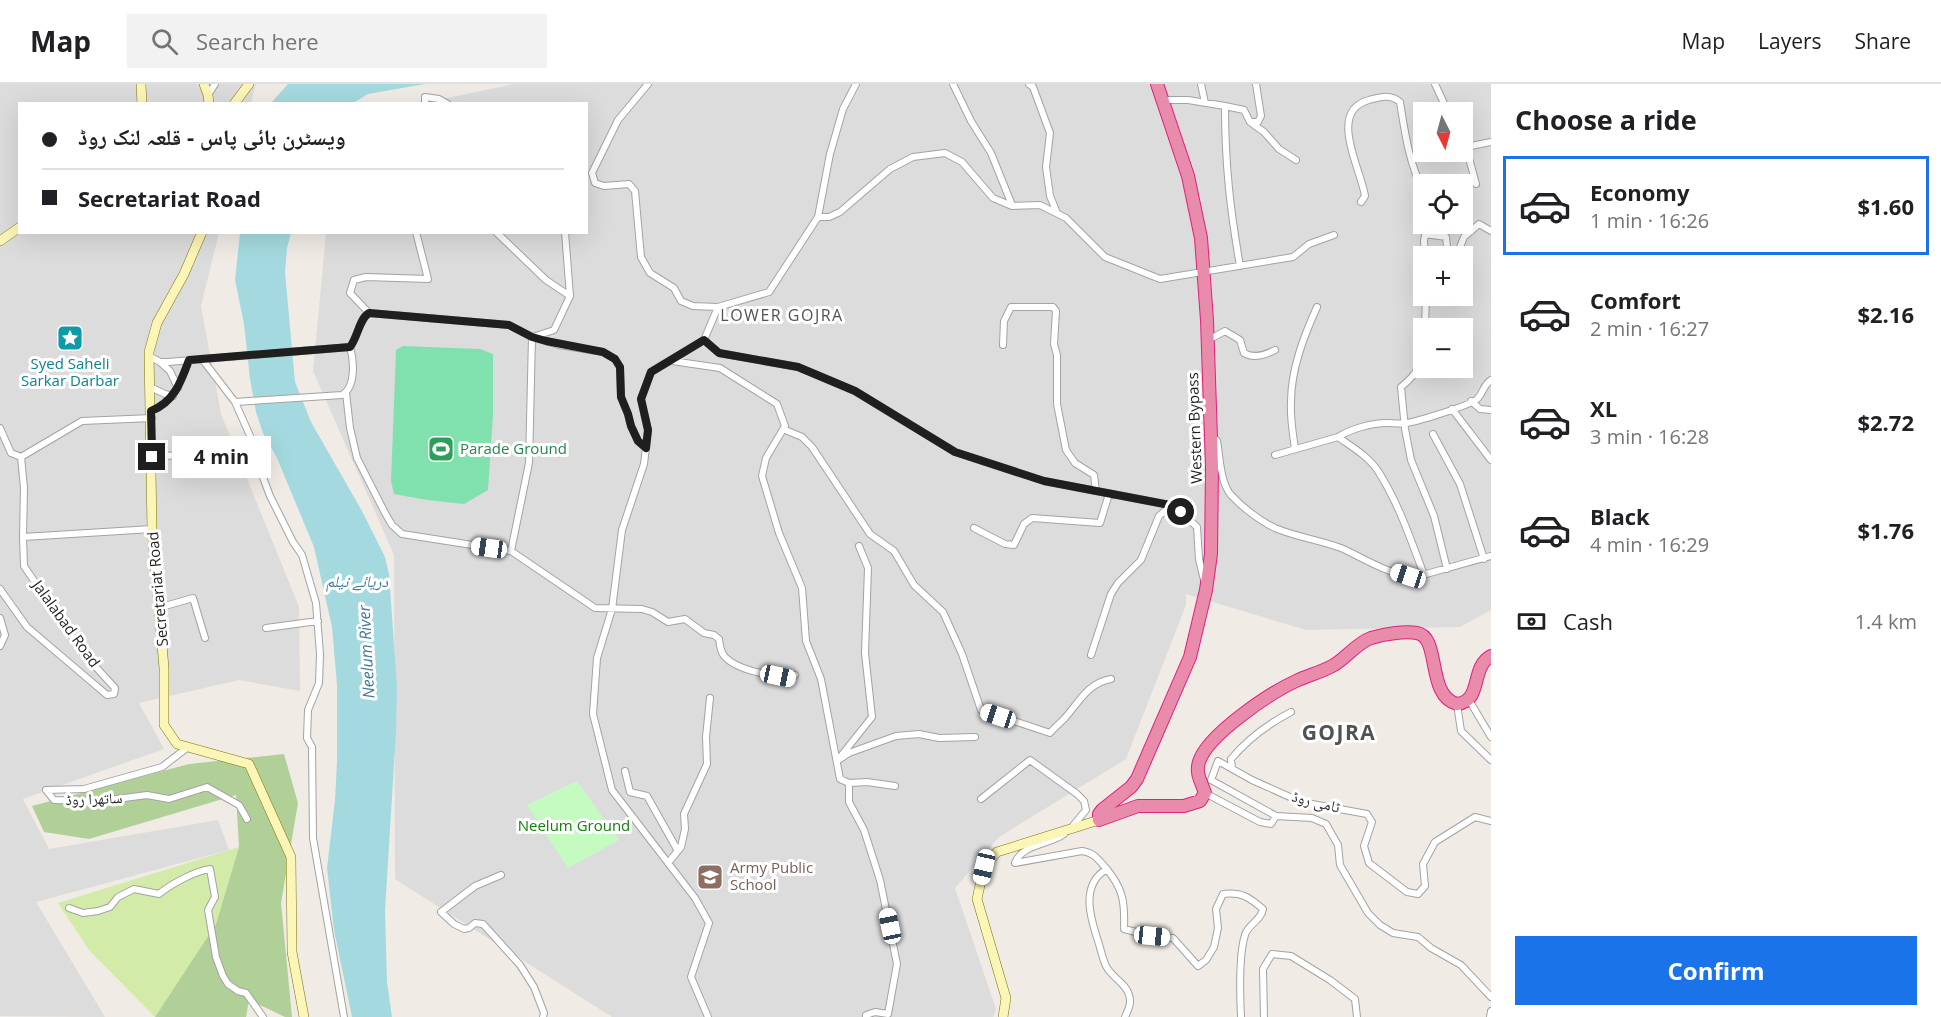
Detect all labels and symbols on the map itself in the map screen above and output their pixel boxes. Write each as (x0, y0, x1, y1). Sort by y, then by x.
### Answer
north arrow (1413, 102, 1473, 162)
district label: LOWER GOJRA (720, 304, 844, 326)
place icon: Syed Saheli Sarkar Darbar (55, 323, 85, 353)
place label: Syed Saheli Sarkar Darbar (21, 353, 119, 390)
street label: Western Bypass (1182, 372, 1206, 484)
sports icon: Parade Ground (426, 434, 456, 464)
callout: 4 min (173, 436, 272, 478)
place label: Parade Ground (460, 438, 567, 458)
route end (138, 443, 165, 470)
route start (1167, 498, 1194, 525)
street label: Secretariat Road (142, 531, 172, 647)
car (470, 537, 508, 559)
car (1388, 562, 1428, 590)
water label: دریائے نیلم (326, 570, 389, 592)
street label: Jalalabad Road (27, 574, 105, 671)
water label: Neelum River (353, 604, 379, 699)
car (759, 663, 797, 689)
car (978, 702, 1018, 730)
district label: GOJRA (1302, 718, 1376, 746)
street label: ٹامی روڈ (1290, 785, 1343, 818)
street label: ساتھرا روڈ (65, 787, 123, 809)
park label: Neelum Ground (518, 815, 630, 835)
car (971, 847, 997, 887)
place label: Army Public School (730, 857, 813, 894)
school or university icon: Army Public School (695, 862, 725, 892)
car (877, 907, 903, 945)
car (1133, 925, 1171, 947)

